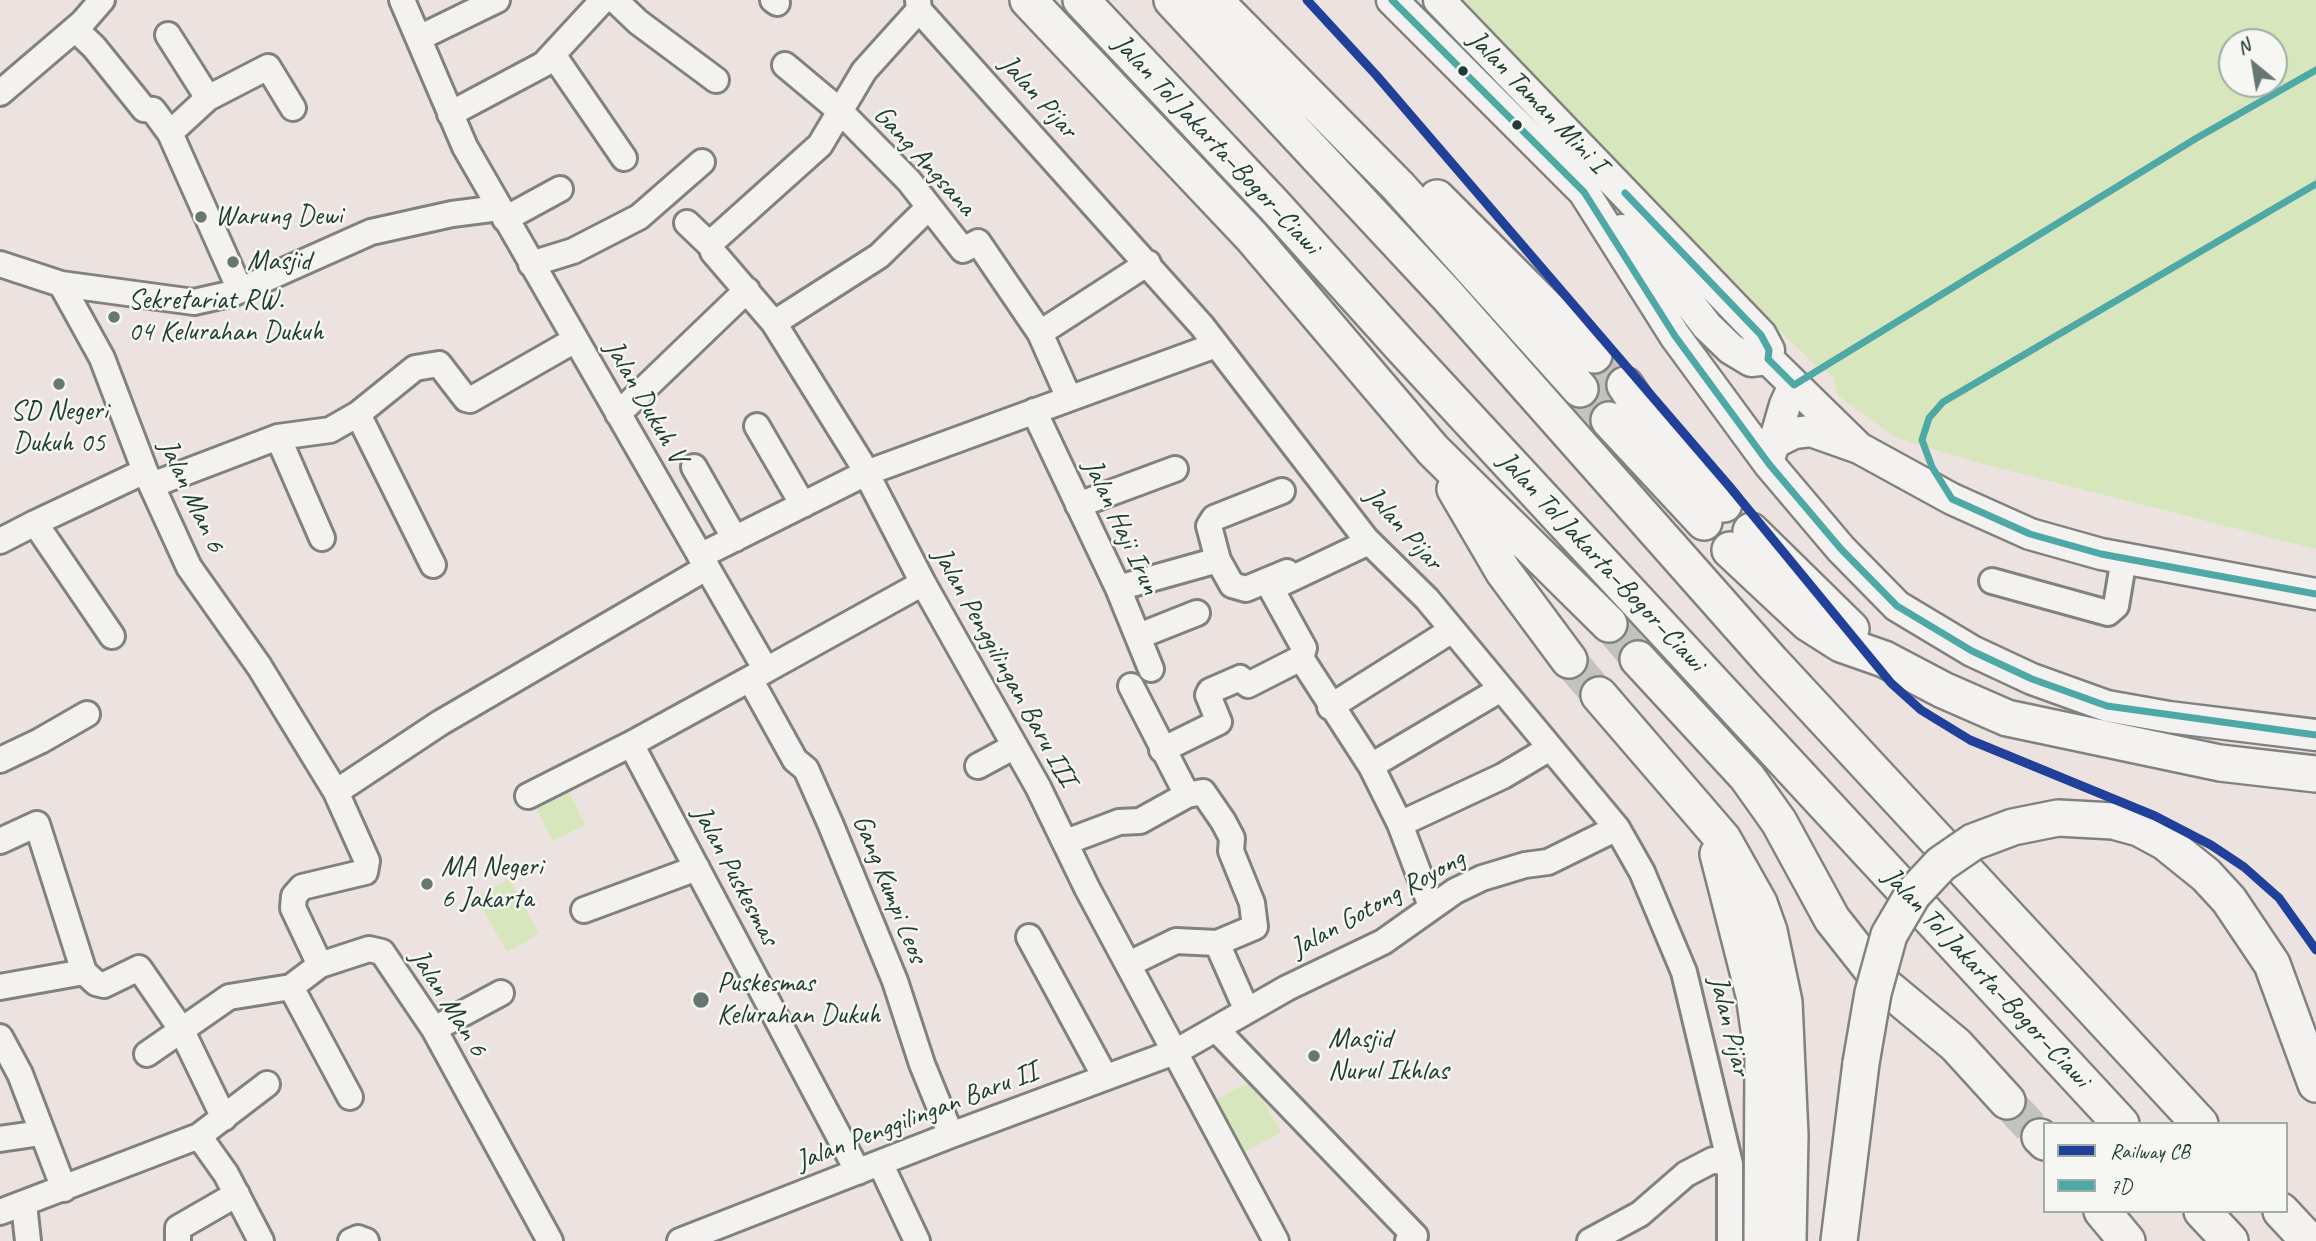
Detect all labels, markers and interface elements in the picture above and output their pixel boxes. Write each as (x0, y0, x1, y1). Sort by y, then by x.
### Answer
street label: Jalan Taman Mini I (1460, 23, 1614, 181)
street label: Jalan Tol Jakarta–Bogor–Ciawi (1105, 28, 1327, 262)
north arrow (2218, 28, 2288, 98)
text: N (2232, 33, 2255, 60)
street label: Jalan Pijar (992, 48, 1084, 146)
unlabelled marker (1456, 64, 1470, 78)
street label: Gang Angsana (866, 99, 982, 223)
unlabelled marker (1510, 118, 1524, 132)
place label: Warung Dewi (215, 200, 342, 234)
marker: Warung Dewi (193, 209, 209, 225)
place label: Masjid (247, 245, 311, 279)
marker: Masjid (225, 254, 241, 270)
place label: Sekretariat RW. 04 Kelurahan Dukuh (128, 284, 323, 350)
marker: Sekretariat RW. 04 Kelurahan Dukuh (106, 309, 122, 325)
street label: Jalan Dukuh V (596, 335, 694, 469)
marker: SD Negeri Dukuh 05 (51, 376, 67, 392)
place label: SD Negeri Dukuh 05 (10, 395, 108, 461)
street label: Jalan Man 6 (150, 434, 232, 558)
street label: Jalan Tol Jakarta–Bogor–Ciawi (1490, 445, 1712, 679)
street label: Jalan Haji Irun (1075, 454, 1167, 600)
street label: Jalan Pijar (1357, 480, 1449, 578)
street label: Jalan Penggilingan Baru III (924, 542, 1084, 792)
street label: Jalan Puskesmas (684, 800, 786, 952)
street label: Gang Kumpi Leos (844, 810, 934, 968)
street label: Jalan Gotong Royong (1285, 842, 1471, 966)
place label: MA Negeri 6 Jakarta (441, 851, 542, 917)
street label: Jalan Tol Jakarta–Bogor–Ciawi (1875, 861, 2097, 1095)
marker: MA Negeri 6 Jakarta (419, 876, 435, 892)
street label: Jalan Man 6 (402, 943, 494, 1063)
place label: Puskesmas Kelurahan Dukuh (717, 967, 880, 1033)
street label: Jalan Pijar (1700, 973, 1758, 1079)
marker: Puskesmas Kelurahan Dukuh (691, 990, 711, 1010)
place label: Masjid Nurul Ikhlas (1328, 1023, 1448, 1089)
marker: Masjid Nurul Ikhlas (1306, 1048, 1322, 1064)
street label: Jalan Penggilingan Baru II (791, 1055, 1043, 1179)
legend (2043, 1122, 2288, 1213)
text: Railway CB (2110, 1138, 2190, 1164)
text: 7D (2110, 1173, 2132, 1199)

